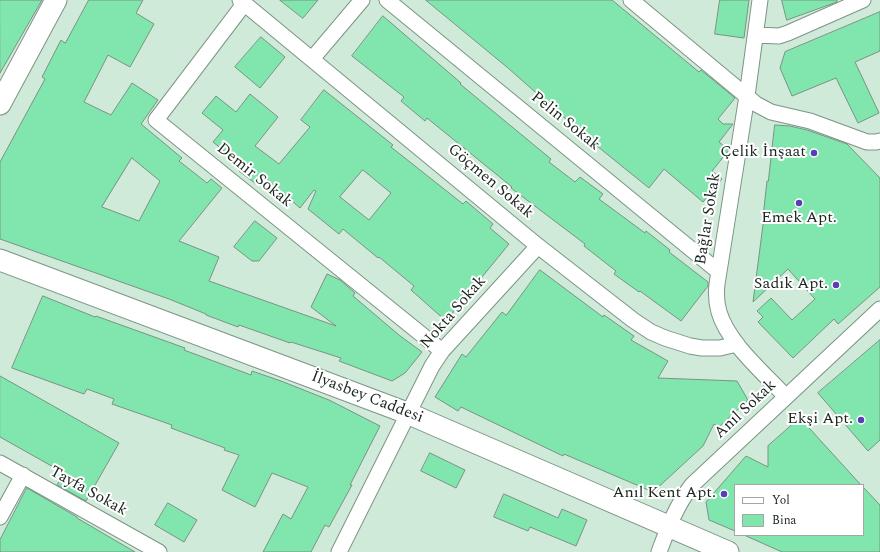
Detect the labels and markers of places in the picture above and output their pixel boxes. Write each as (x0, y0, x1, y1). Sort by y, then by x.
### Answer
place label: Çelik İnşaat (720, 143, 806, 163)
marker: Çelik İnşaat (809, 148, 819, 158)
marker: Emek Apt. (794, 198, 804, 208)
place label: Emek Apt. (761, 209, 837, 229)
place label: Sadık Apt. (754, 275, 828, 295)
marker: Sadık Apt. (831, 280, 841, 290)
place label: Ekşi Apt. (787, 410, 853, 430)
marker: Ekşi Apt. (856, 415, 866, 425)
place label: Anıl Kent Apt. (612, 484, 716, 504)
marker: Anıl Kent Apt. (719, 489, 729, 499)

